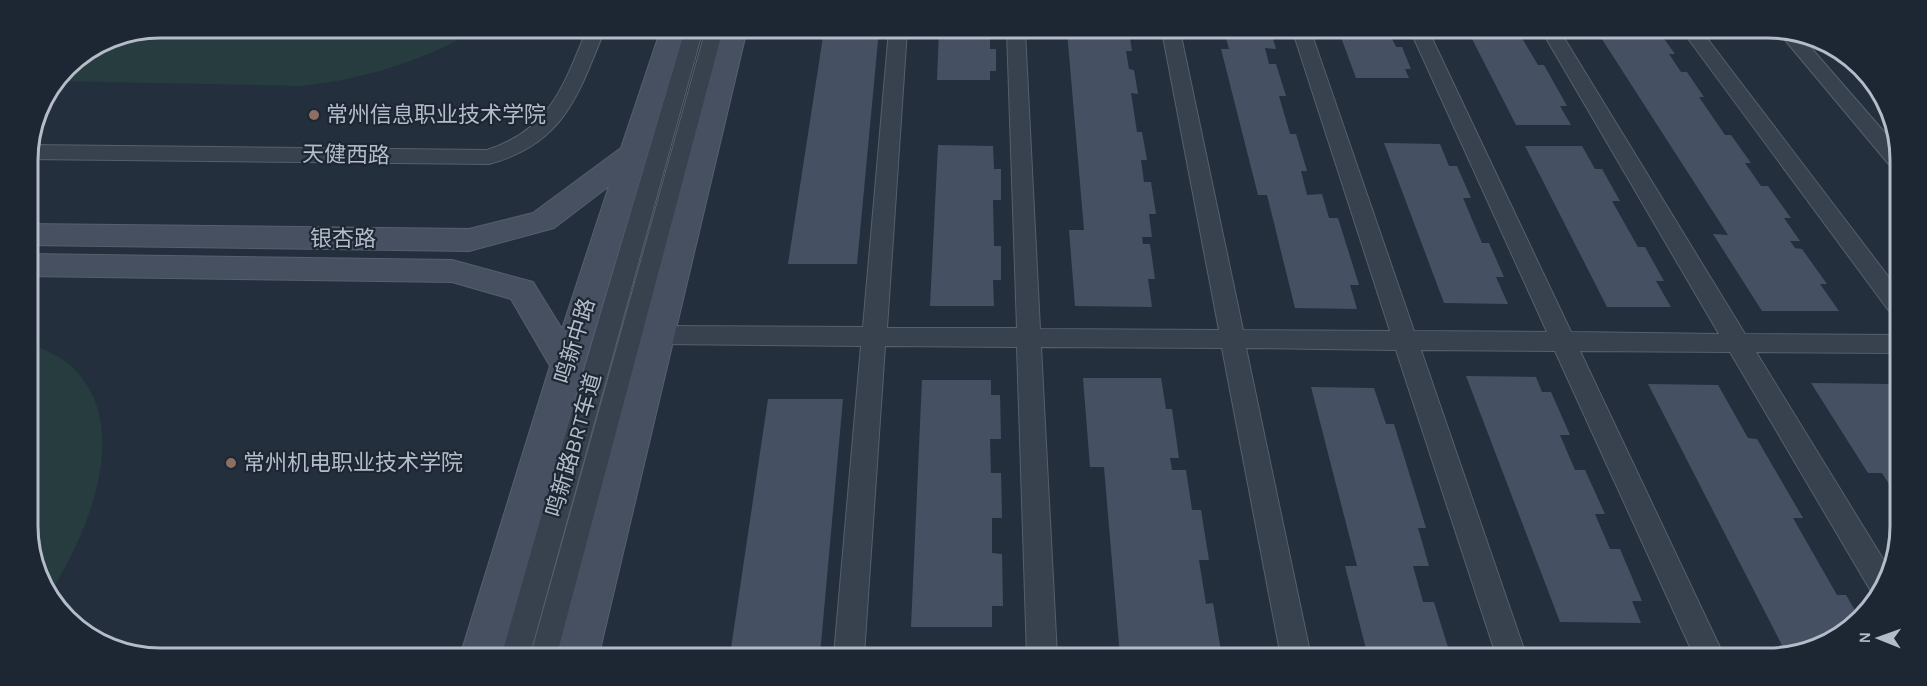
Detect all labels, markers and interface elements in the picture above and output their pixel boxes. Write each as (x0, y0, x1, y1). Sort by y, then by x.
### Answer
place label: 常州信息职业技术学院 (326, 102, 546, 128)
marker: 常州信息职业技术学院 (307, 108, 321, 122)
street label: 天健西路 (302, 141, 390, 169)
street label: 银杏路 (310, 226, 376, 252)
street label: 鸣新中路 (550, 295, 600, 387)
street label: 鸣新路BRT车道 (541, 370, 607, 520)
place label: 常州机电职业技术学院 (243, 450, 463, 476)
marker: 常州机电职业技术学院 (224, 456, 238, 470)
north arrow (1849, 608, 1909, 668)
text: N (1855, 632, 1874, 644)

